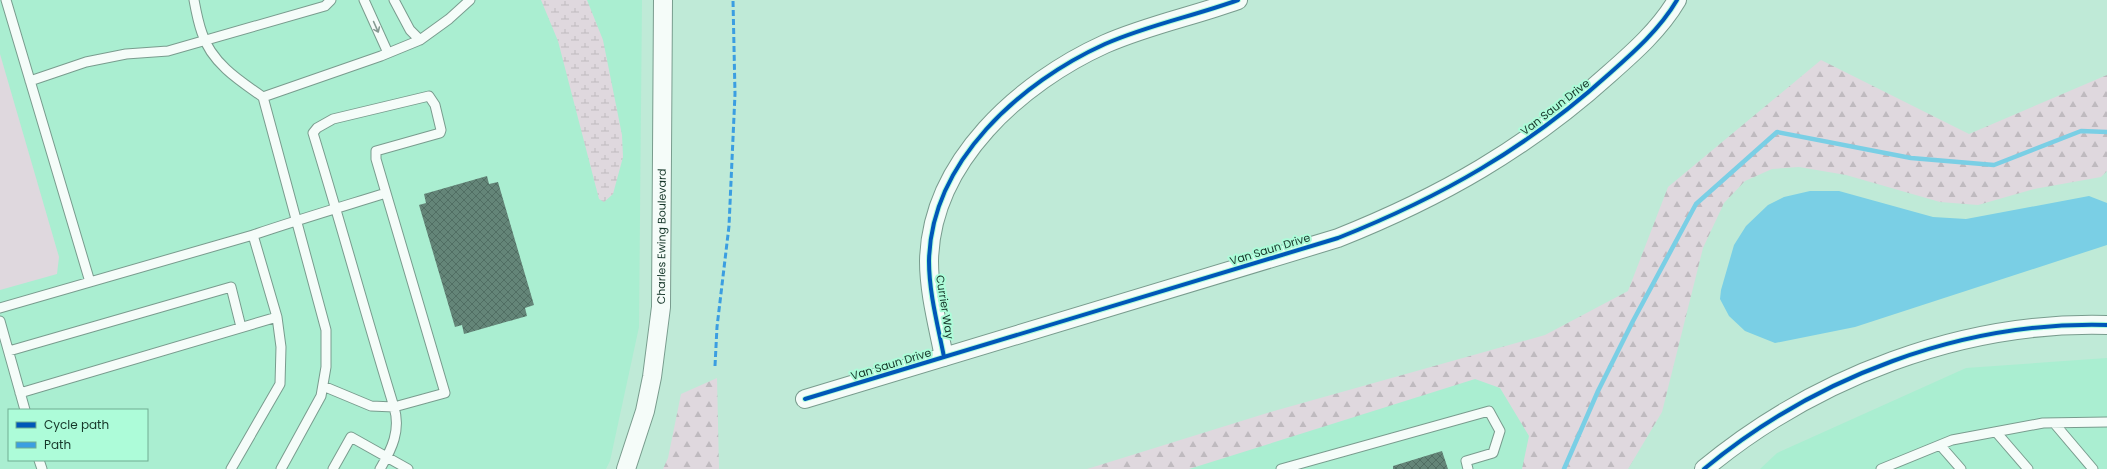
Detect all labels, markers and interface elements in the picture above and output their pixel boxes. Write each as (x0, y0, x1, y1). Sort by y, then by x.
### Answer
one-way arrow (373, 20, 380, 32)
street label: Van Saun Drive (1517, 75, 1593, 139)
street label: Charles Ewing Boulevard (653, 168, 670, 304)
street label: Van Saun Drive (1228, 229, 1312, 269)
street label: Currier Way (932, 274, 958, 341)
street label: Van Saun Drive (849, 344, 933, 384)
legend (8, 409, 148, 461)
text: Cycle path (44, 416, 109, 433)
text: Path (44, 436, 71, 453)

